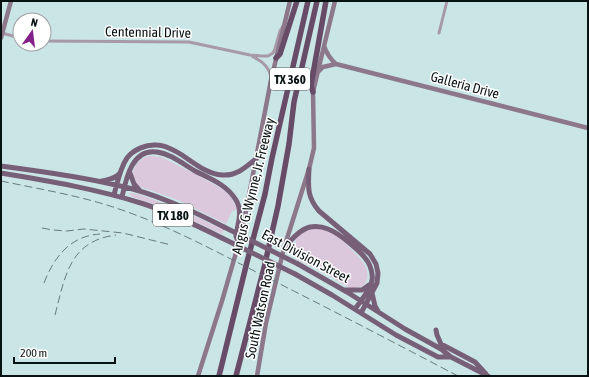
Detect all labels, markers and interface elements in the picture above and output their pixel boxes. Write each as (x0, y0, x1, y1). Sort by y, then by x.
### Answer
north arrow (12, 12, 52, 52)
text: N (30, 16, 39, 29)
street label: Centennial Drive (105, 23, 191, 41)
road number: TX 360 (270, 68, 310, 90)
street label: Galleria Drive (429, 68, 501, 102)
street label: Angus G. Wynne, Jr. Freeway (228, 116, 278, 256)
road number: TX 180 (153, 204, 193, 226)
street label: East Division Street (259, 226, 353, 286)
street label: South Watson Road (242, 260, 278, 360)
scale bar (14, 339, 115, 365)
text: 200 m (20, 346, 47, 360)

